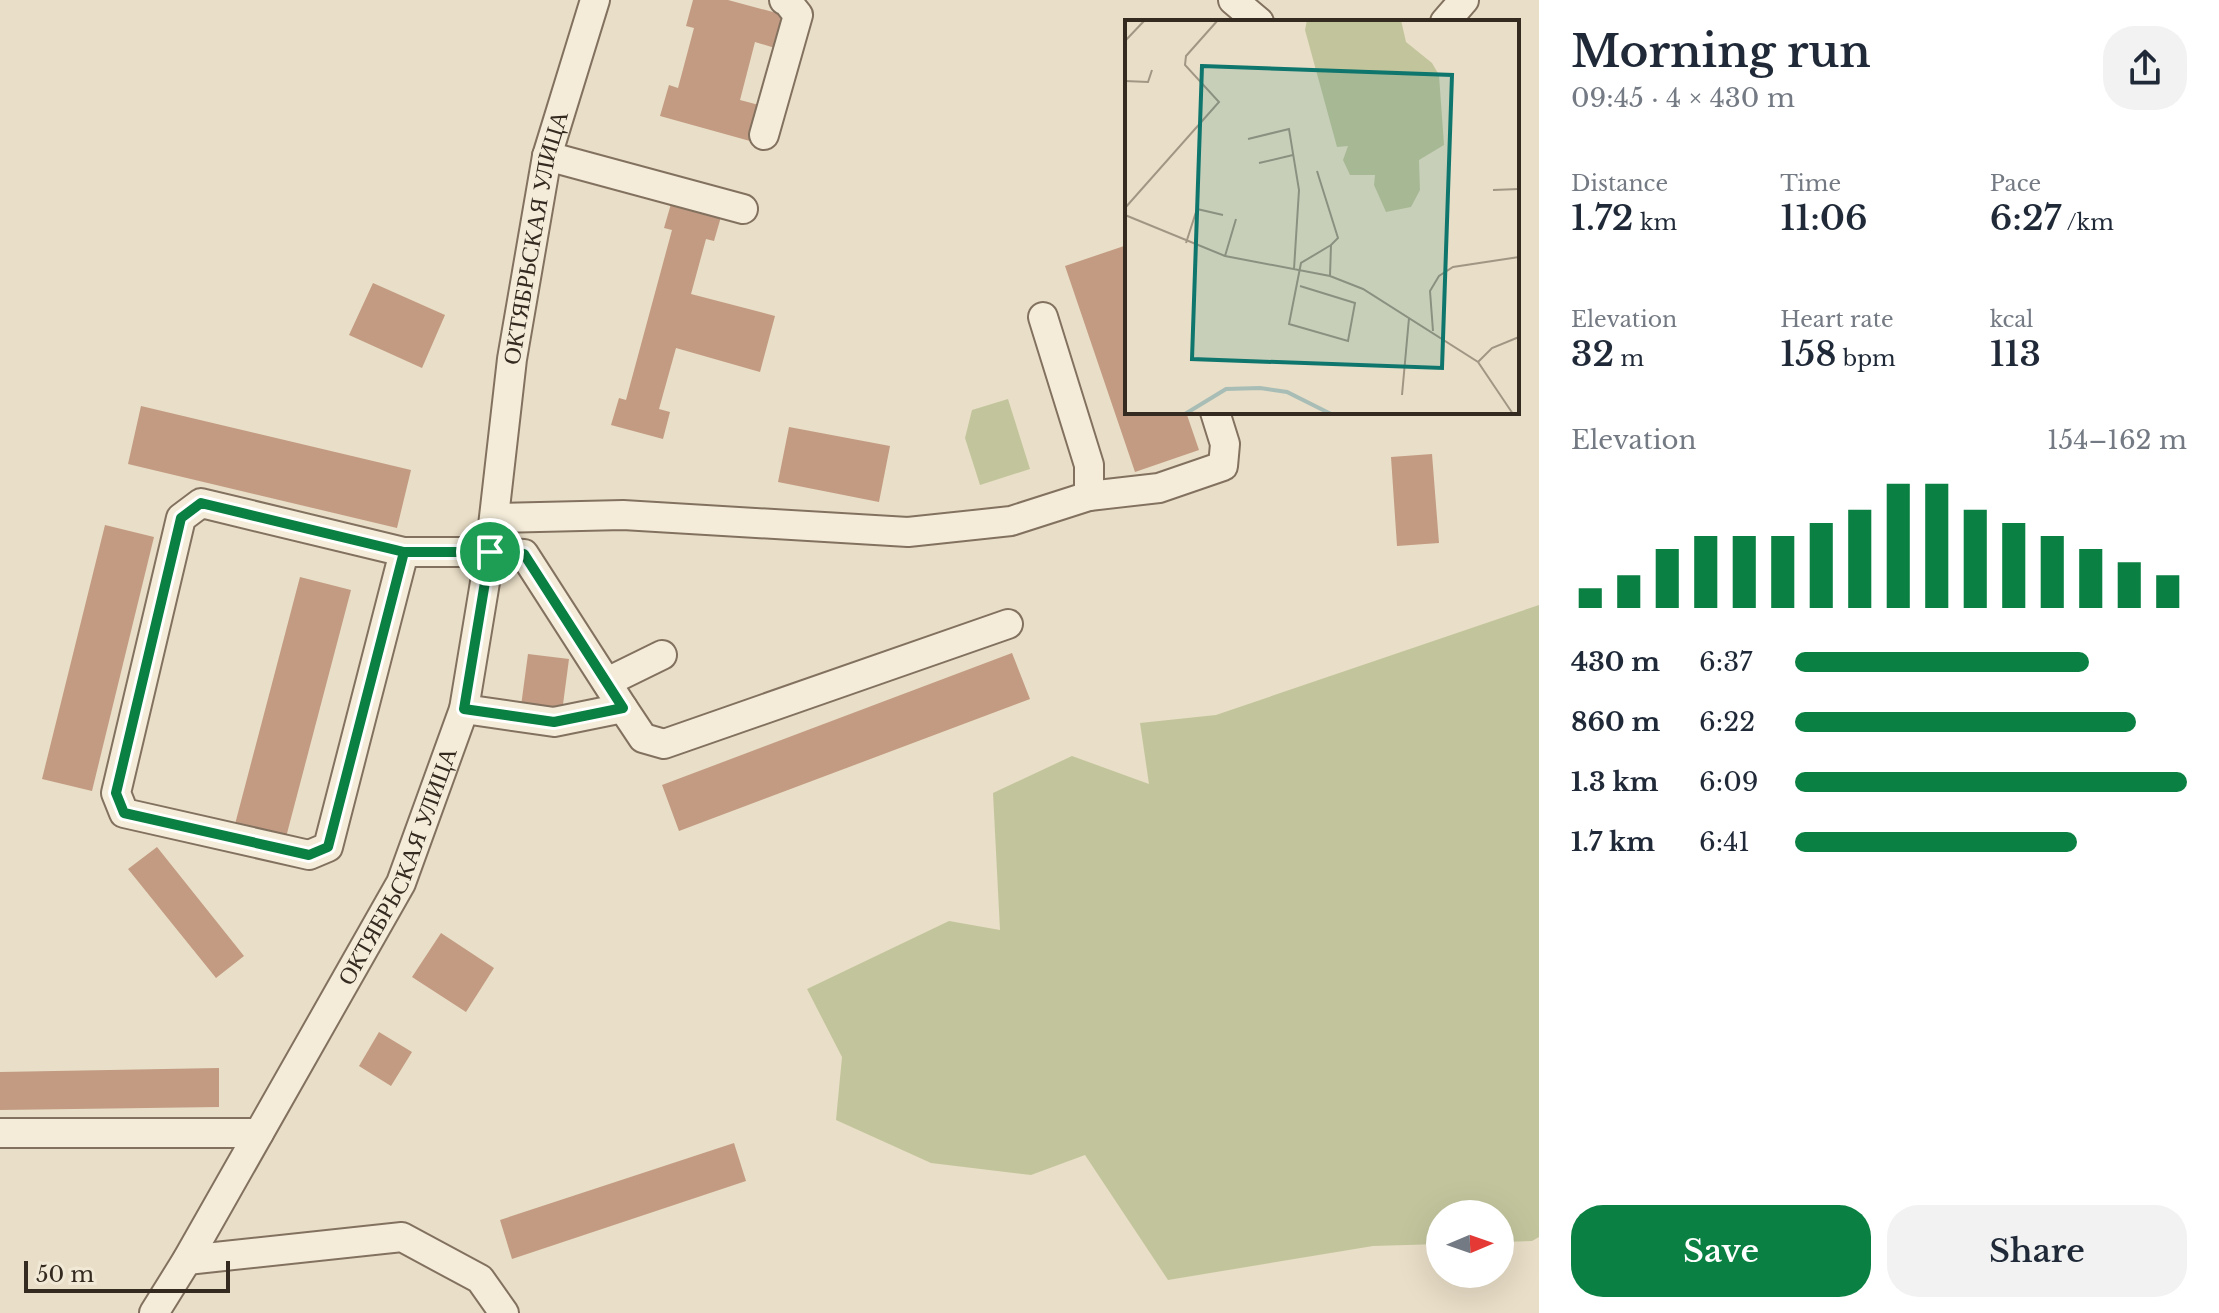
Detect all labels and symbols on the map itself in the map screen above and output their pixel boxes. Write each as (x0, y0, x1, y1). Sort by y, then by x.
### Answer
inset map (1125, 20, 1519, 414)
street label: ОКТЯБРЬСКАЯ УЛИЦА (496, 106, 574, 367)
pin (456, 518, 524, 586)
street label: ОКТЯБРЬСКАЯ УЛИЦА (331, 743, 463, 990)
north arrow (1426, 1200, 1514, 1288)
scale bar (24, 1257, 230, 1293)

